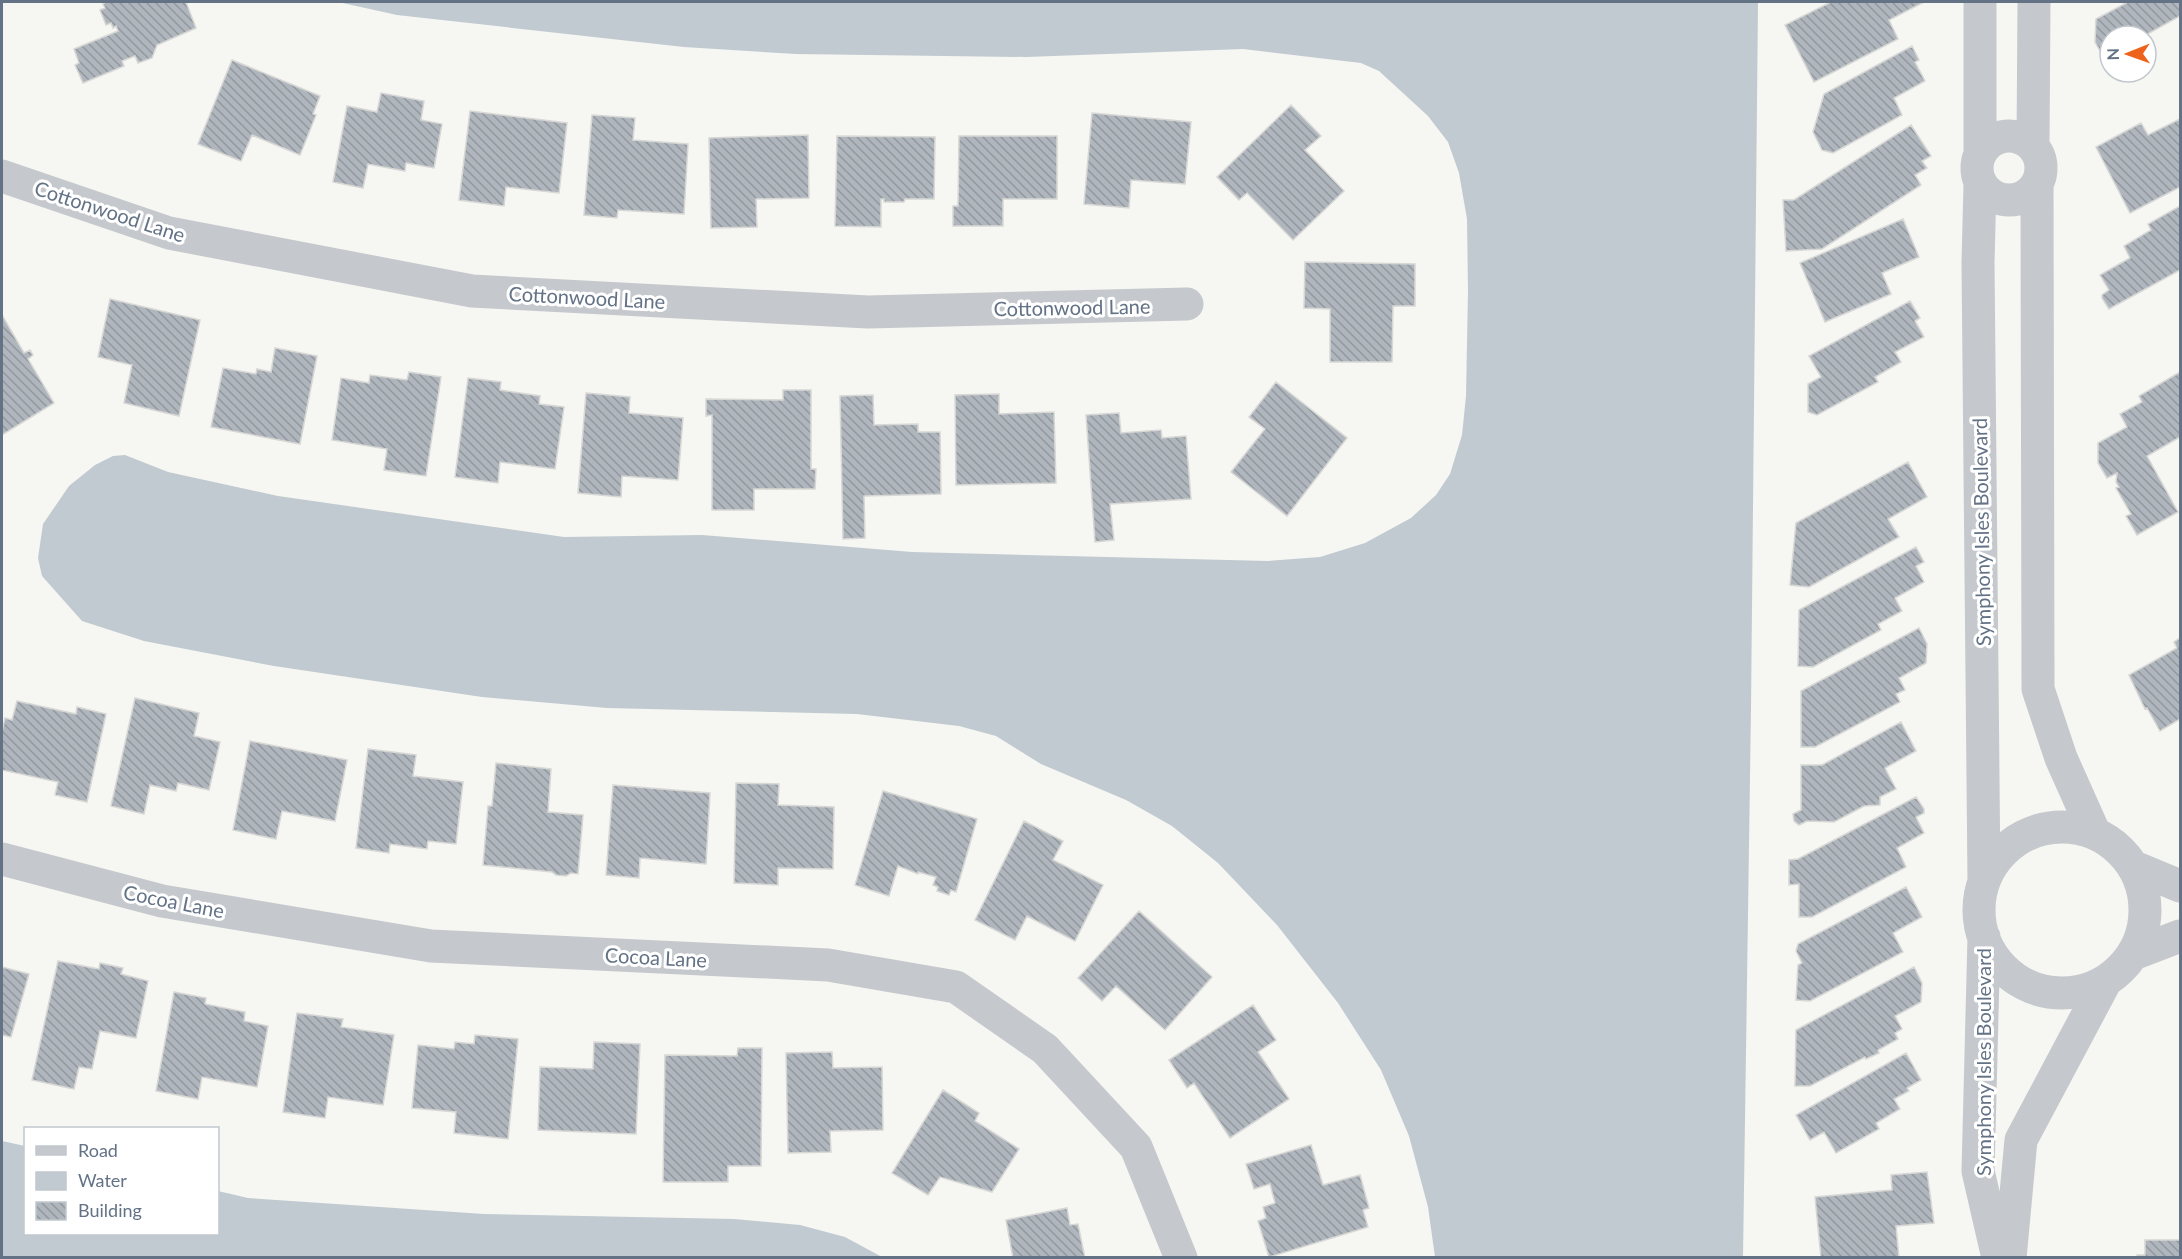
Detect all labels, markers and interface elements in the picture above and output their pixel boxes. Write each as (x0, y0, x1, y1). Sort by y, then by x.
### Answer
north arrow (2098, 24, 2158, 84)
text: N (2103, 48, 2122, 61)
street label: Cottonwood Lane (32, 175, 188, 247)
street label: Cottonwood Lane (508, 281, 666, 313)
street label: Cottonwood Lane (993, 294, 1151, 320)
street label: Symphony Isles Boulevard (1967, 418, 1995, 646)
street label: Cocoa Lane (122, 879, 226, 923)
street label: Cocoa Lane (604, 942, 708, 972)
street label: Symphony Isles Boulevard (1971, 948, 1995, 1176)
legend (24, 1127, 219, 1235)
text: Road (78, 1139, 118, 1161)
text: Water (78, 1169, 127, 1191)
text: Building (78, 1199, 142, 1221)

